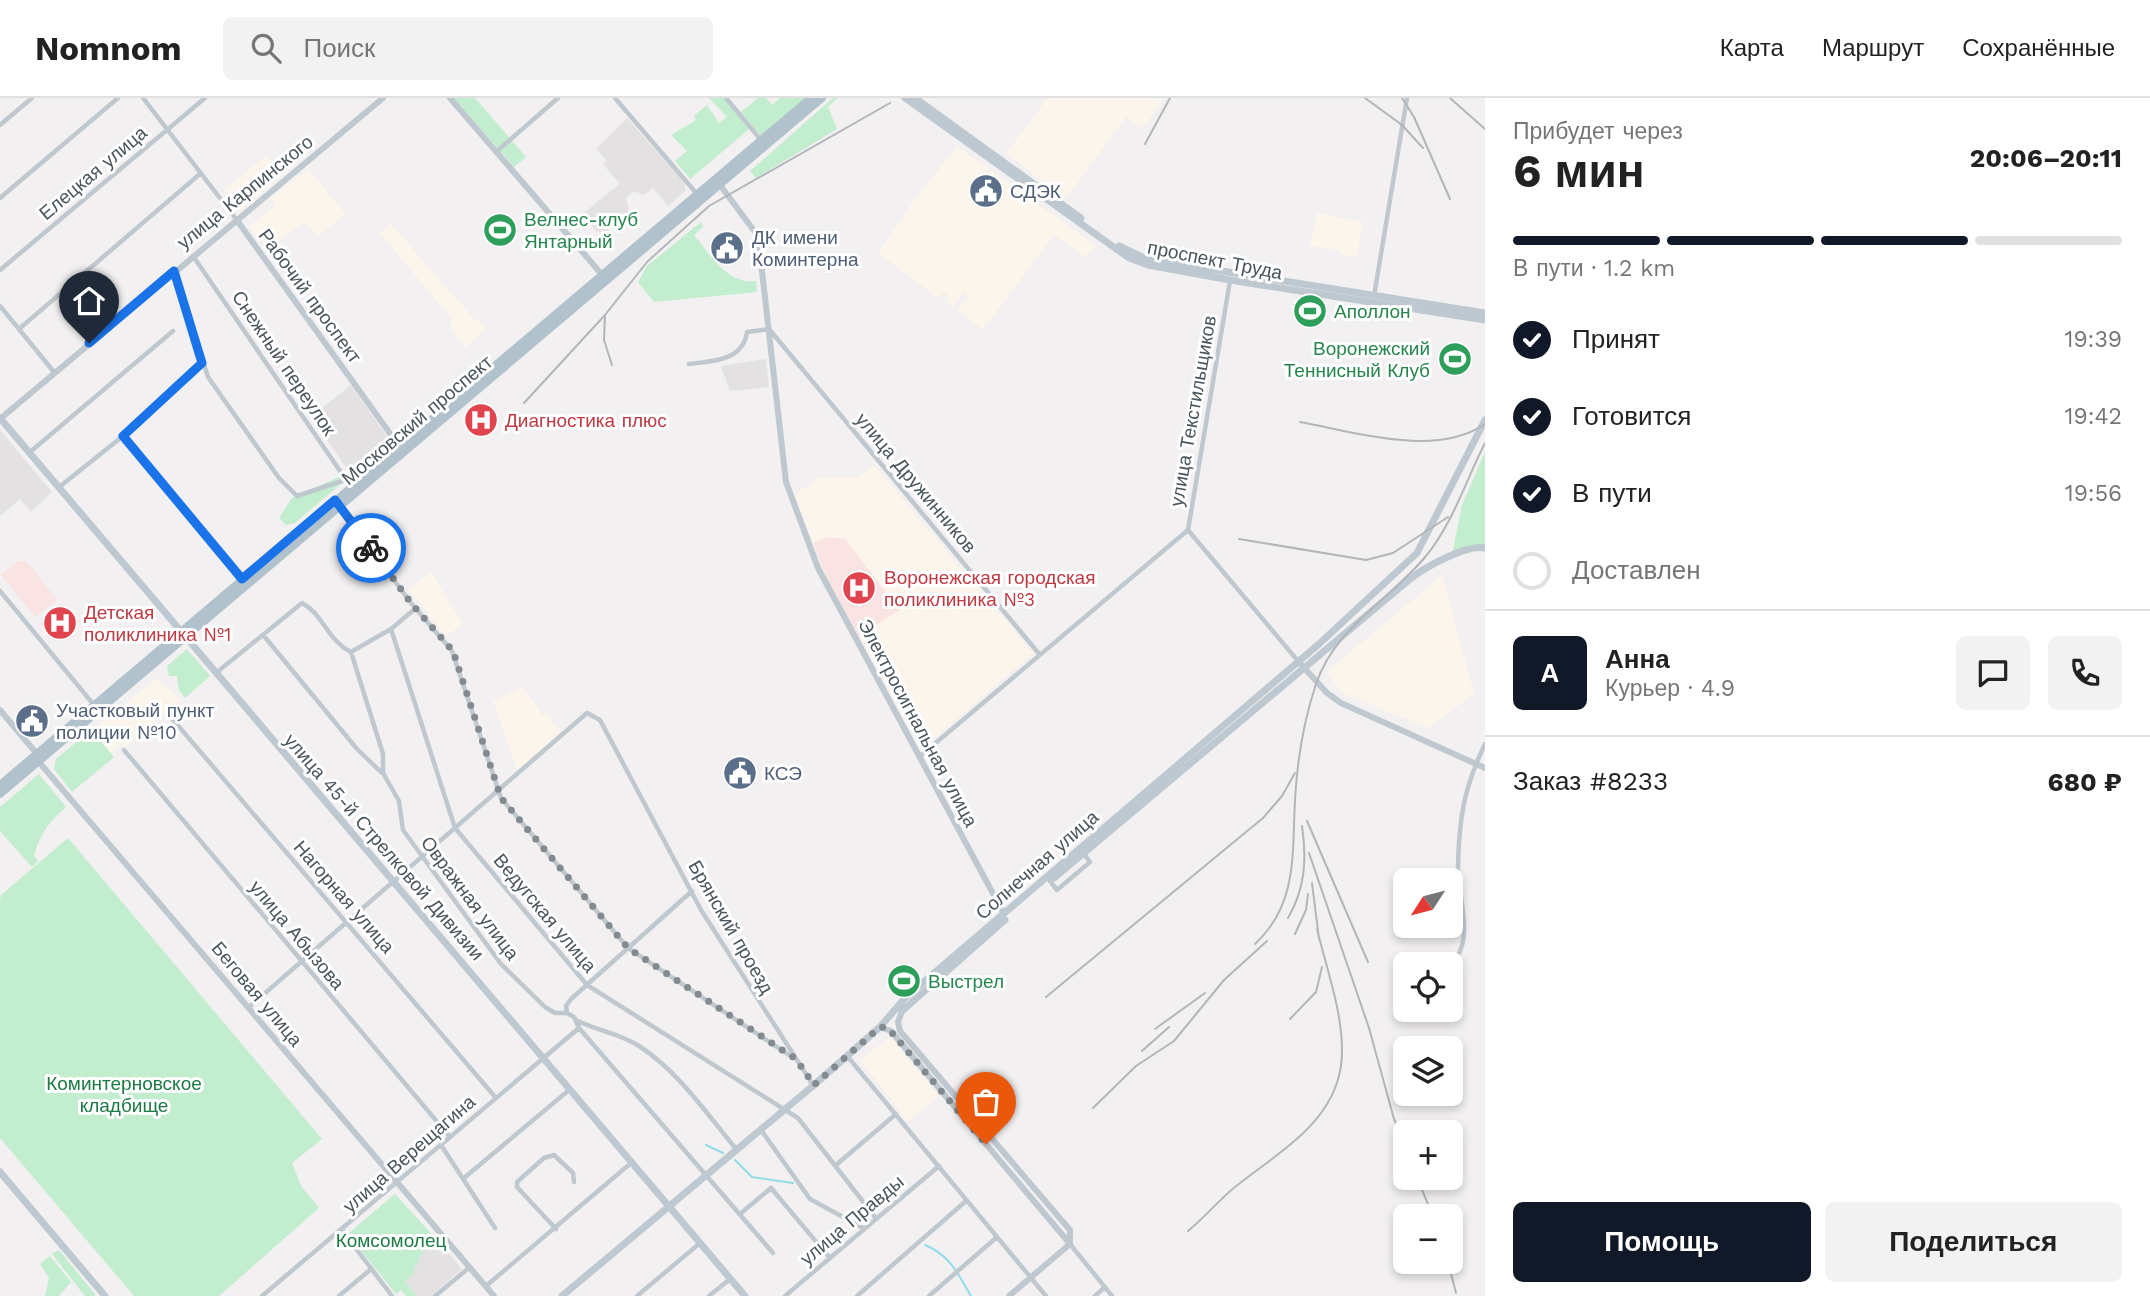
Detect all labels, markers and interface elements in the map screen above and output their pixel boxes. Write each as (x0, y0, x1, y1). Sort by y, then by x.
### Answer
search box (223, 17, 713, 80)
text: Nomnom (35, 29, 181, 68)
icon: search (247, 29, 285, 67)
text: Поиск (303, 33, 376, 63)
text: Карта (1720, 34, 1784, 62)
text: Маршрут (1822, 34, 1924, 62)
text: Сохранённые (1962, 34, 2115, 62)
text: Прибудет через (1513, 118, 1683, 145)
street label: Елецкая улица (34, 121, 152, 225)
street label: улица Карпинского (172, 130, 318, 254)
text: 20:06–20:11 (1970, 143, 2122, 173)
text: 6 мин (1513, 144, 1645, 198)
public building icon: СДЭК (967, 172, 1005, 210)
place label: СДЭК (1010, 180, 1061, 203)
place label: Велнес-клуб Янтарный (524, 208, 638, 253)
sports icon: Велнес-клуб Янтарный (481, 211, 519, 249)
street label: Рабочий проспект (254, 224, 367, 368)
place label: ДК имени Коминтерна (752, 226, 859, 271)
public building icon: ДК имени Коминтерна (708, 229, 746, 267)
street label: проспект Труда (1146, 236, 1285, 284)
text: В пути · 1.2 km (1513, 255, 1675, 282)
pin (59, 271, 119, 343)
icon: home (70, 282, 108, 320)
street label: Снежный переулок (227, 286, 341, 440)
sports icon: Аполлон (1291, 292, 1329, 330)
place label: Аполлон (1334, 300, 1411, 323)
street label: улица Текстильщиков (1165, 314, 1221, 508)
icon: check (1513, 321, 1551, 359)
text: Принят (1572, 324, 1660, 354)
text: 19:39 (2064, 326, 2122, 353)
place label: Воронежский Теннисный Клуб (1284, 337, 1430, 382)
sports icon: Воронежский Теннисный Клуб (1436, 340, 1474, 378)
street label: Московский проспект (337, 350, 497, 490)
icon: check (1513, 398, 1551, 436)
hospital icon: Диагностика плюс (462, 401, 500, 439)
text: Готовится (1572, 401, 1691, 431)
text: 19:42 (2065, 403, 2122, 430)
street label: улица Дружинников (851, 408, 981, 558)
place label: Диагностика плюс (505, 409, 667, 432)
icon: check (1513, 475, 1551, 513)
text: В пути (1572, 478, 1652, 508)
text: 19:56 (2065, 480, 2122, 507)
courier (336, 513, 406, 583)
icon: bike (352, 529, 390, 567)
text: Доставлен (1572, 555, 1701, 585)
place label: Воронежская городская поликлиника №3 (884, 566, 1095, 611)
hospital icon: Воронежская городская поликлиника №3 (840, 569, 878, 607)
place label: Детская поликлиника №1 (84, 601, 231, 646)
hospital icon: Детская поликлиника №1 (41, 604, 79, 642)
street label: Электросигнальная улица (853, 615, 983, 831)
button: chat (1956, 636, 2030, 710)
button: phone (2048, 636, 2122, 710)
text: Анна (1605, 644, 1670, 674)
text: А (1541, 658, 1559, 688)
text: Курьер · 4.9 (1605, 675, 1735, 702)
place label: Участковый пункт полиции №10 (56, 699, 214, 744)
public building icon: Участковый пункт полиции №10 (13, 702, 51, 740)
street label: улица 45-й Стрелковой Дивизии (279, 729, 489, 965)
public building icon: КСЭ (721, 754, 759, 792)
place label: КСЭ (764, 762, 802, 785)
text: Заказ #8233 (1513, 766, 1668, 796)
text: 680 ₽ (2048, 767, 2122, 797)
street label: Солнечная улица (971, 805, 1103, 925)
street label: Овражная улица (416, 832, 524, 965)
street label: Нагорная улица (289, 836, 400, 958)
street label: Ведугская улица (489, 849, 602, 977)
street label: Брянский проезд (684, 856, 778, 998)
north arrow (1393, 868, 1463, 938)
map controls (1393, 868, 1463, 1274)
street label: улица Абызова (245, 876, 350, 995)
street label: Беговая улица (207, 937, 308, 1051)
button: locate (1393, 952, 1463, 1022)
sports icon: Выстрел (885, 962, 923, 1000)
place label: Выстрел (928, 970, 1004, 993)
button: layers (1393, 1036, 1463, 1106)
park label: Коминтерновское кладбище (46, 1072, 202, 1117)
pin (956, 1072, 1016, 1144)
icon: bag (967, 1083, 1005, 1121)
street label: улица Верещагина (338, 1090, 480, 1218)
button: + (1393, 1120, 1463, 1190)
street label: улица Правды (796, 1170, 908, 1270)
button: Помощь (1513, 1202, 1811, 1282)
button: Поделиться (1825, 1202, 2122, 1282)
button: − (1393, 1204, 1463, 1274)
park label: Комсомолец (336, 1229, 446, 1252)

